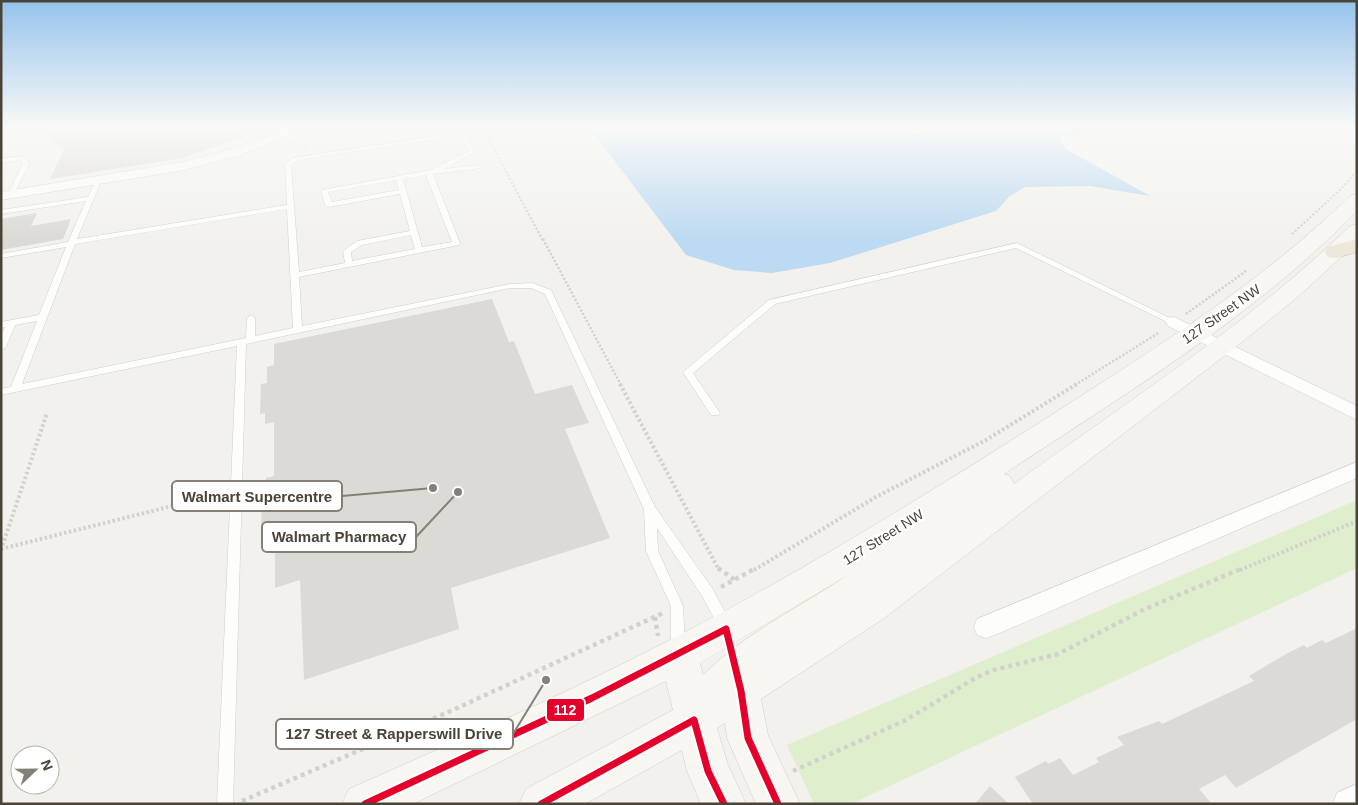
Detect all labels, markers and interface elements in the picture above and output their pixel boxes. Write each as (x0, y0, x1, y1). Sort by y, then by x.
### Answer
street label: 127 Street NW (1179, 281, 1264, 347)
callout: Walmart Supercentre (172, 481, 342, 511)
text: Walmart Supercentre (182, 488, 332, 505)
street label: 127 Street NW (840, 505, 927, 568)
callout: Walmart Pharmacy (262, 522, 416, 552)
text: Walmart Pharmacy (272, 528, 407, 545)
line badge: 112 (546, 698, 585, 722)
text: 112 (554, 702, 577, 718)
callout: 127 Street & Rapperswill Drive (276, 719, 513, 749)
text: 127 Street & Rapperswill Drive (286, 725, 502, 742)
north arrow (10, 745, 60, 795)
text: N (38, 757, 56, 773)

